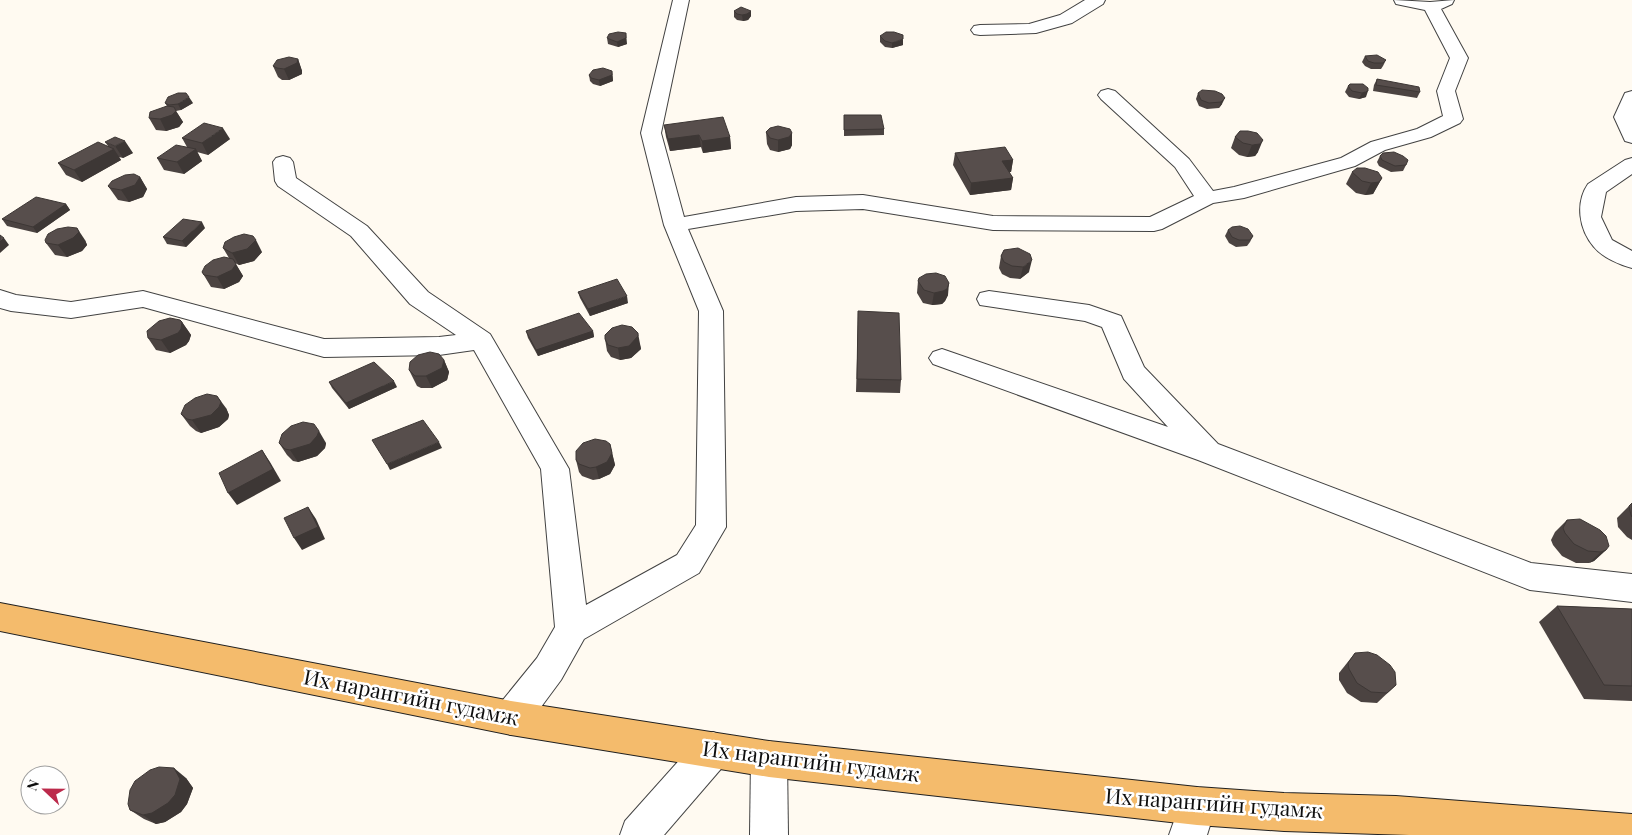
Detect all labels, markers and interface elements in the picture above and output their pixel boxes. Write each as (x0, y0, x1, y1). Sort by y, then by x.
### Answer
street label: Их нарангийн гудамж (302, 661, 521, 731)
street label: Их нарангийн гудамж (701, 733, 922, 787)
north arrow (20, 765, 70, 815)
text: N (22, 777, 43, 793)
street label: Их нарангийн гудамж (1104, 780, 1324, 824)

